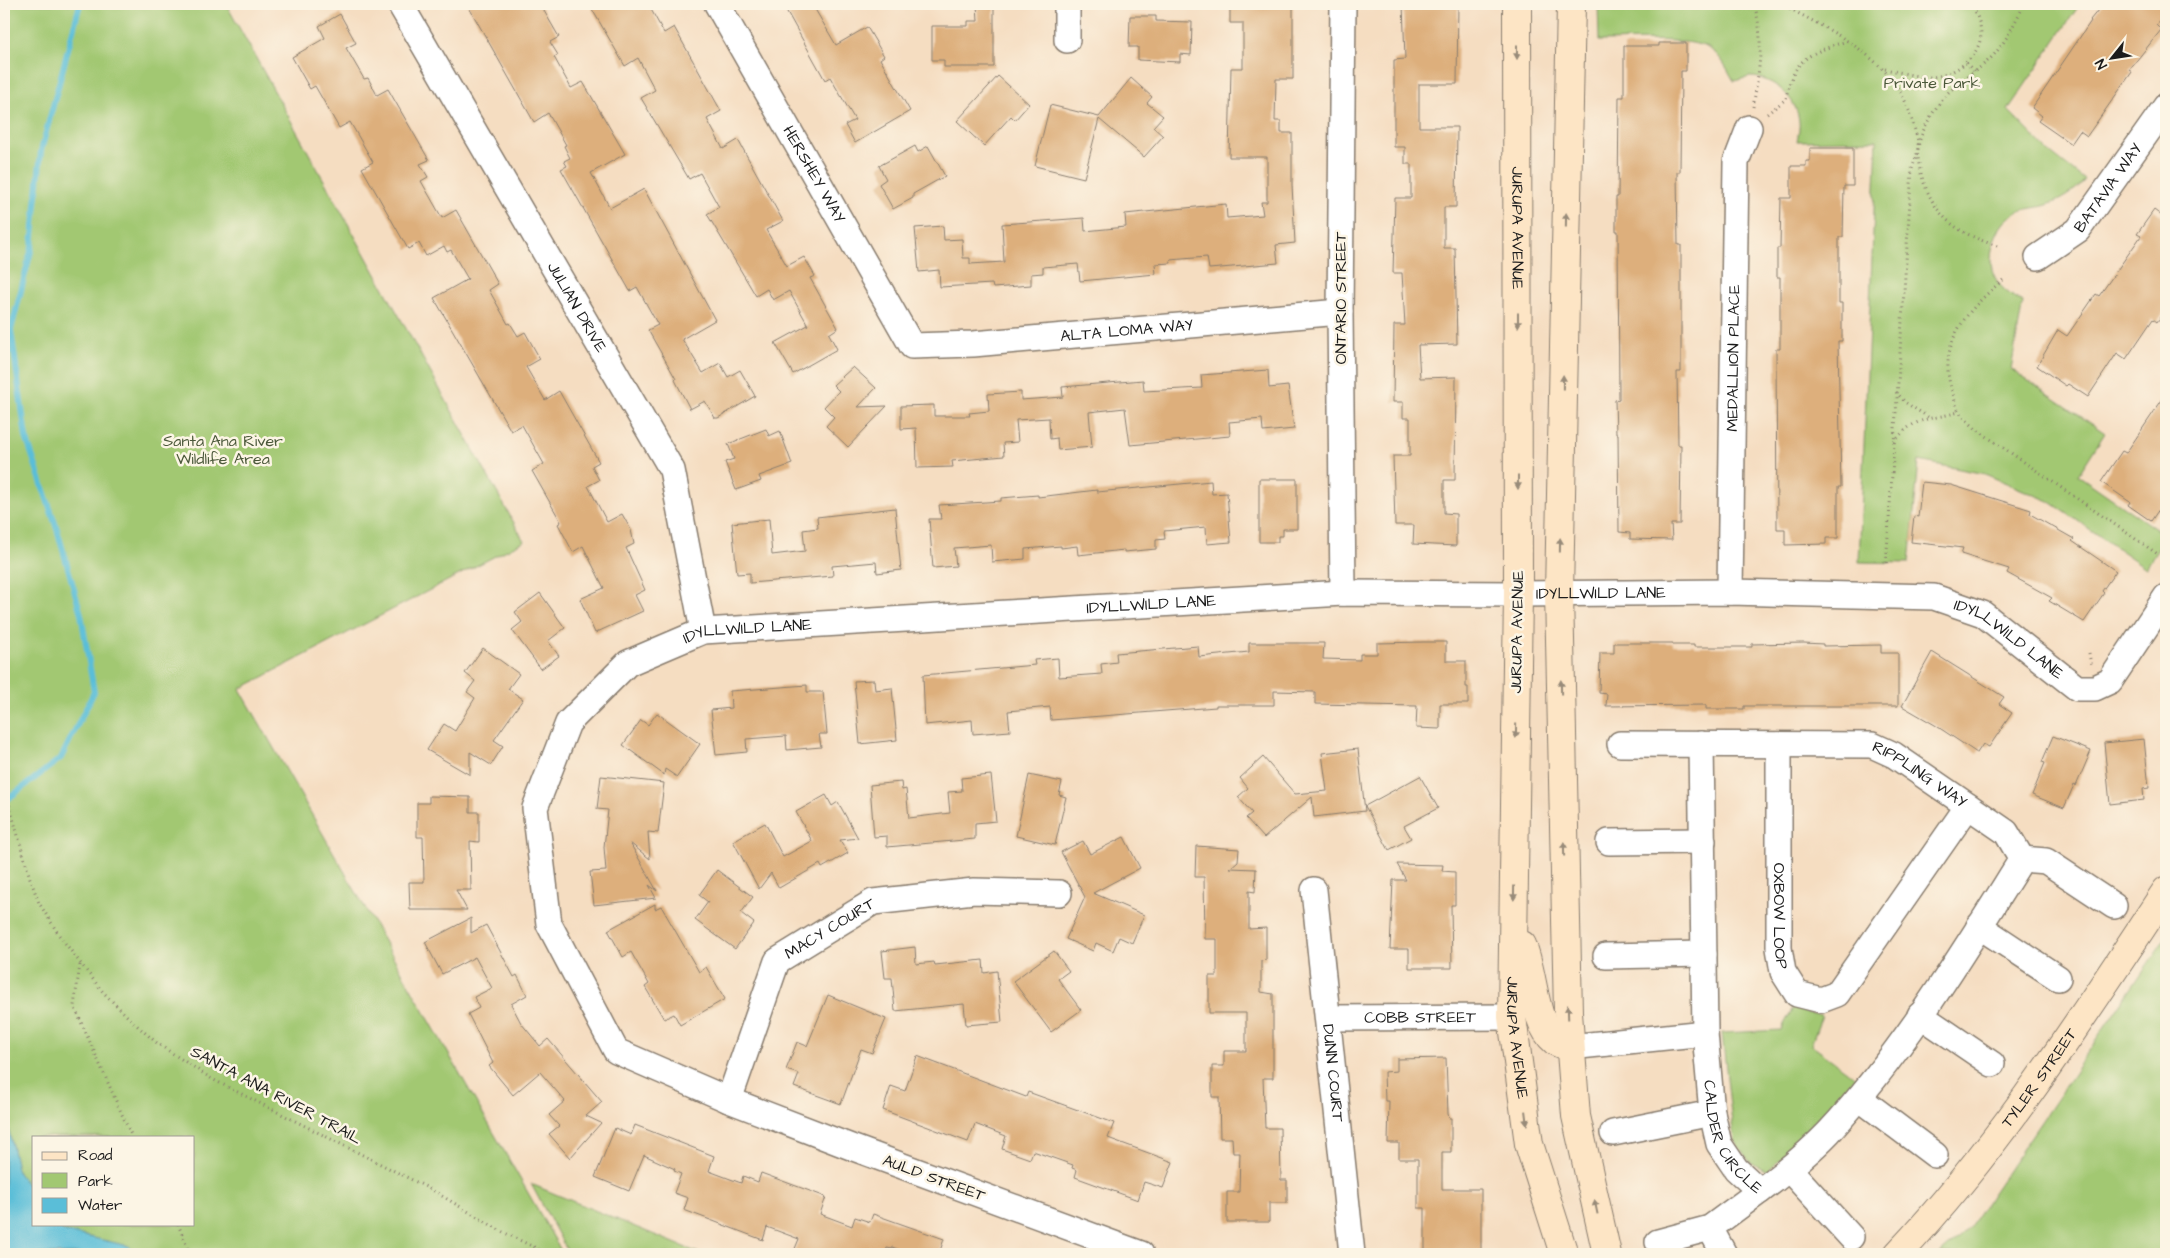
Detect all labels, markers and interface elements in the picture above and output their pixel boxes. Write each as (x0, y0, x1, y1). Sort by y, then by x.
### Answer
north arrow (2088, 32, 2138, 82)
one-way arrow (1513, 45, 1521, 61)
text: N (2091, 55, 2112, 73)
park label: Private Park (1884, 72, 1980, 94)
street label: HERSHEY WAY (778, 122, 851, 227)
street label: BATAVIA WAY (2069, 138, 2148, 237)
street label: JURUPA AVENUE (1506, 167, 1528, 290)
one-way arrow (1563, 211, 1571, 227)
street label: ONTARIO STREET (1330, 232, 1352, 364)
street label: JULIAN DRIVE (542, 258, 612, 357)
street label: MEDALLION PLACE (1721, 284, 1745, 432)
one-way arrow (1514, 312, 1522, 328)
street label: ALTA LOMA WAY (1059, 314, 1195, 347)
one-way arrow (1559, 374, 1567, 390)
park label: Santa Ana River Wildlife Area (163, 430, 283, 470)
one-way arrow (1514, 475, 1522, 491)
one-way arrow (1556, 536, 1564, 552)
street label: JURUPA AVENUE (1505, 570, 1529, 694)
street label: IDYLLWILD LANE (1536, 582, 1666, 605)
street label: IDYLLWILD LANE (1086, 590, 1217, 619)
street label: IDYLLWILD LANE (1951, 594, 2069, 685)
street label: IDYLLWILD LANE (680, 614, 813, 649)
one-way arrow (1557, 679, 1565, 695)
one-way arrow (1512, 723, 1520, 739)
street label: RIPPLING WAY (1869, 736, 1972, 813)
one-way arrow (1560, 841, 1568, 857)
street label: OXBOW LOOP (1768, 863, 1793, 971)
one-way arrow (1510, 885, 1518, 901)
street label: MACY COURT (780, 892, 879, 965)
street label: JURUPA AVENUE (1501, 976, 1534, 1101)
one-way arrow (1563, 1003, 1571, 1019)
street label: COBB STREET (1364, 1006, 1476, 1029)
street label: DUNN COURT (1317, 1023, 1349, 1123)
street label: TYLER STREET (1996, 1024, 2082, 1132)
street label: SANTA ANA RIVER TRAIL (187, 1041, 365, 1149)
street label: CALDER CIRCLE (1698, 1079, 1768, 1199)
one-way arrow (1522, 1110, 1530, 1126)
legend (32, 1136, 195, 1226)
text: Road (78, 1145, 113, 1166)
street label: AULD STREET (880, 1149, 988, 1207)
text: Park (78, 1171, 113, 1192)
text: Water (78, 1195, 122, 1216)
one-way arrow (1592, 1199, 1600, 1214)

